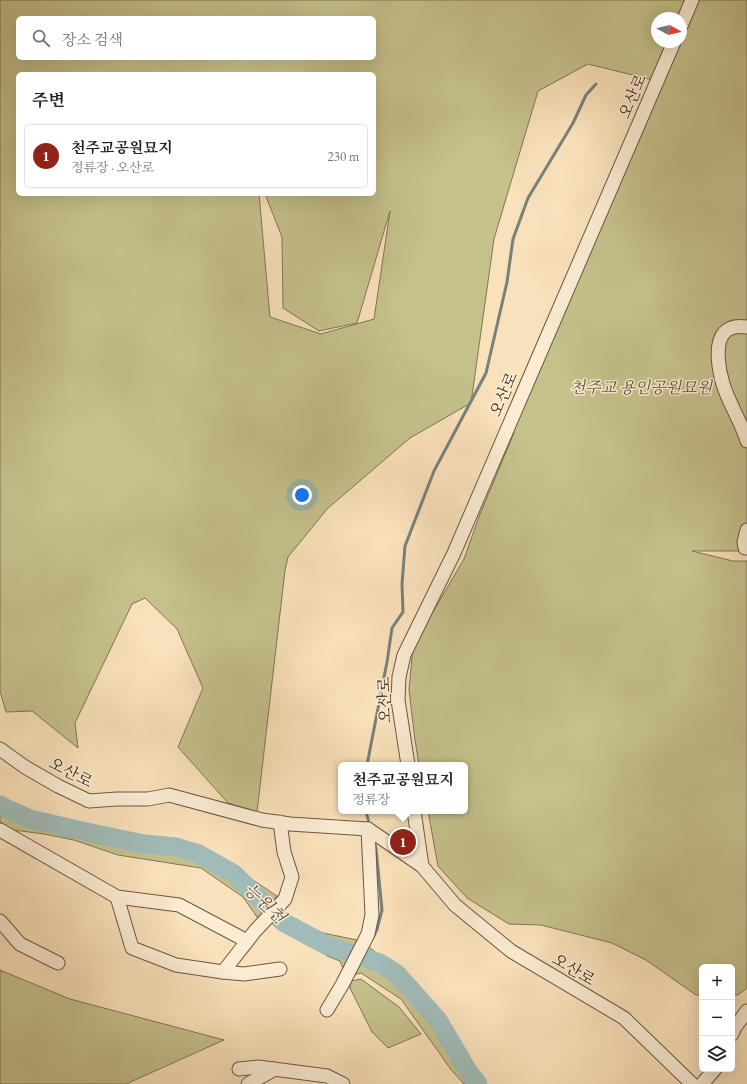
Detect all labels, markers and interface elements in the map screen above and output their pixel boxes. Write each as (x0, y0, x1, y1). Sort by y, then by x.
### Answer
north arrow (651, 12, 687, 48)
search box (16, 16, 376, 60)
icon: search (30, 27, 52, 49)
text: 장소 검색 (62, 30, 123, 49)
street label: 오산로 (614, 70, 651, 122)
text: 주변 (32, 89, 65, 111)
text: 천주교공원묘지 (71, 138, 172, 157)
text: 1 (43, 148, 49, 165)
text: 230 m (328, 148, 359, 165)
text: 정류장 · 오산로 (71, 159, 154, 176)
street label: 오산로 (485, 368, 522, 420)
park label: 천주교 용인공원묘원 (570, 377, 714, 398)
your location (292, 485, 312, 505)
street label: 오산로 (373, 676, 396, 724)
street label: 오산로 (45, 753, 97, 793)
popup (338, 762, 468, 814)
text: 천주교공원묘지 (352, 770, 454, 789)
text: 정류장 (352, 791, 390, 808)
pin: 1 (390, 827, 416, 857)
water label: 능원천 (239, 878, 292, 929)
street label: 오산로 (548, 948, 599, 991)
map controls (699, 964, 735, 1072)
button: + (699, 964, 735, 1000)
button: − (699, 1000, 735, 1036)
button: layers (699, 1036, 735, 1072)

